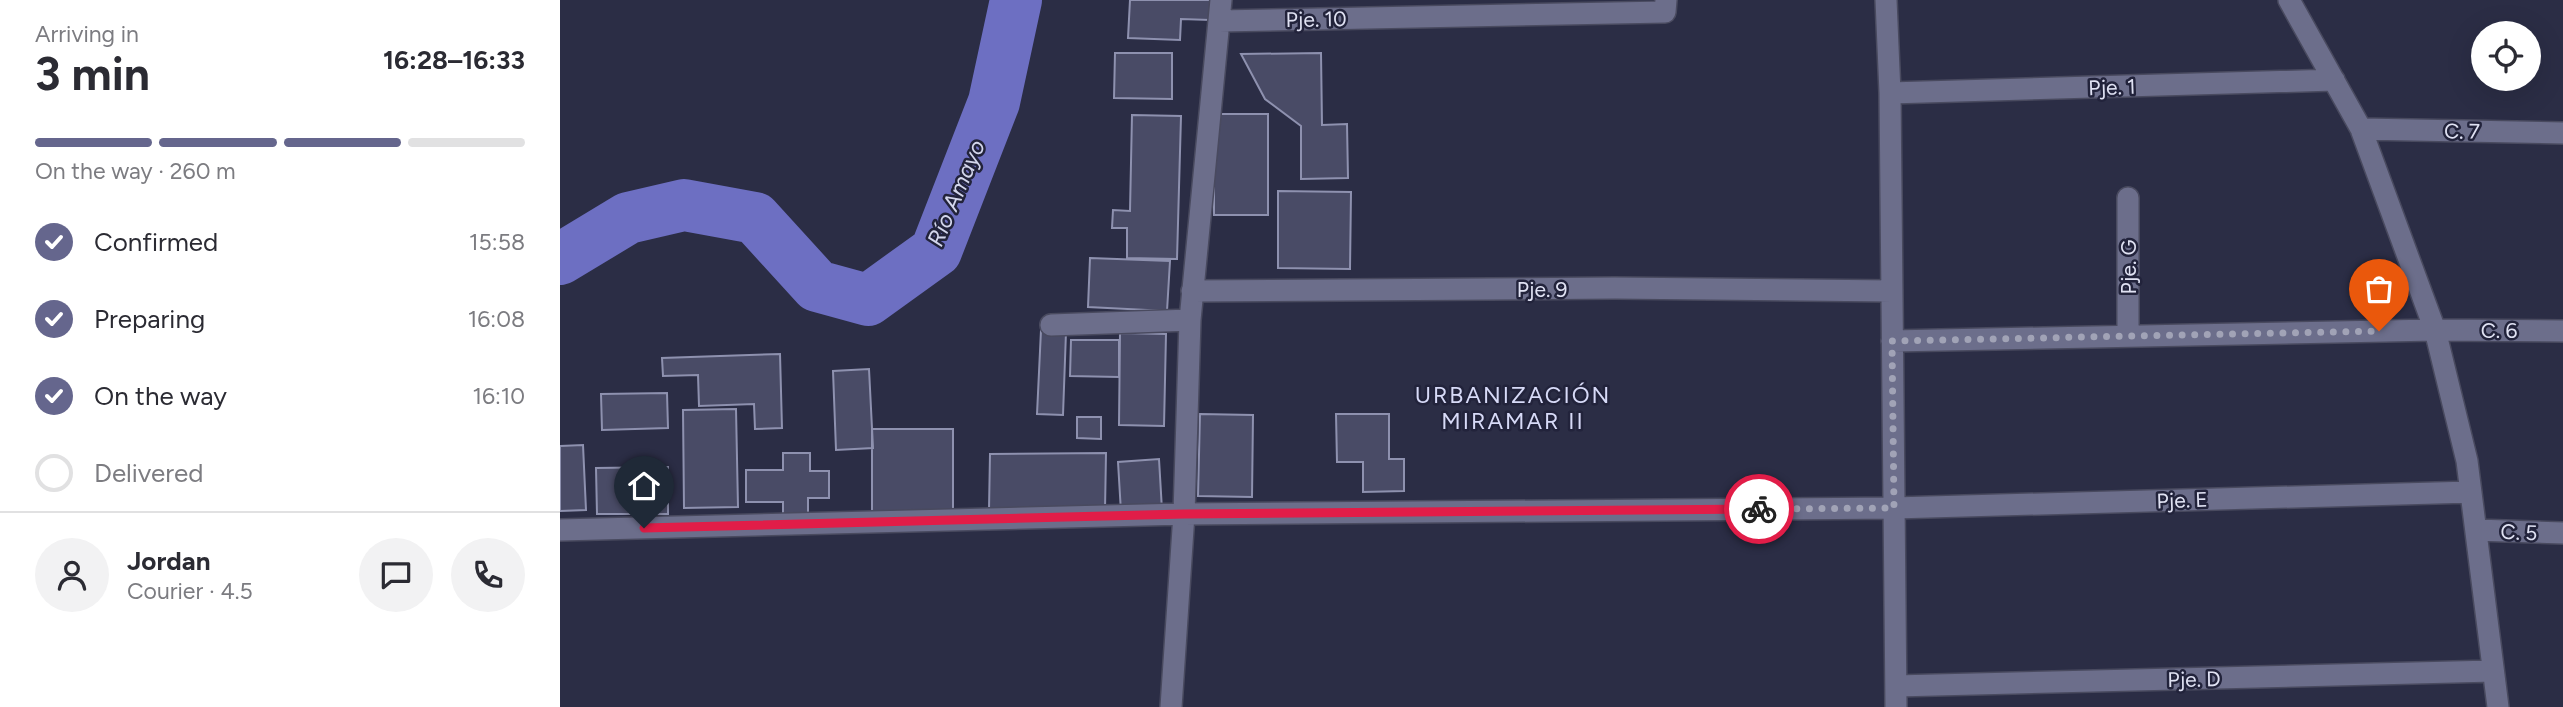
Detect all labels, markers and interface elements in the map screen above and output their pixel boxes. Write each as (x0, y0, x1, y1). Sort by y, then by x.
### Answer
street label: Pje. 10 (1285, 6, 1347, 32)
text: Arriving in (35, 20, 139, 48)
map controls (2471, 21, 2541, 91)
button: locate (2471, 21, 2541, 91)
text: 16:28–16:33 (383, 44, 525, 76)
text: 3 min (35, 46, 150, 102)
street label: Pje. 1 (2088, 74, 2136, 100)
street label: C. 7 (2444, 118, 2480, 144)
water label: Río Amayo (921, 136, 991, 250)
text: On the way · 260 m (35, 157, 236, 185)
icon: check (35, 223, 73, 261)
text: Confirmed (94, 226, 218, 258)
text: 15:58 (469, 228, 525, 256)
street label: Pje. G (2116, 240, 2141, 294)
pin (2349, 259, 2409, 331)
icon: bag (2360, 270, 2398, 308)
street label: Pje. 9 (1517, 277, 1567, 302)
icon: check (35, 300, 73, 338)
text: Preparing (94, 303, 205, 335)
text: 16:08 (468, 305, 525, 333)
street label: C. 6 (2481, 318, 2517, 343)
icon: check (35, 377, 73, 415)
text: On the way (94, 380, 227, 412)
district label: URBANIZACIÓN MIRAMAR II (1415, 381, 1611, 435)
text: 16:10 (472, 382, 525, 410)
pin (614, 456, 674, 528)
text: Delivered (94, 457, 203, 489)
icon: home (625, 467, 663, 505)
courier (1724, 474, 1794, 544)
street label: Pje. E (2156, 487, 2208, 513)
icon: bike (1740, 490, 1778, 528)
street label: C. 5 (2500, 519, 2538, 545)
button: person (35, 538, 109, 612)
button: chat (359, 538, 433, 612)
button: phone (451, 538, 525, 612)
text: Jordan (127, 545, 210, 577)
text: Courier · 4.5 (127, 577, 253, 605)
street label: Pje. D (2167, 666, 2221, 692)

